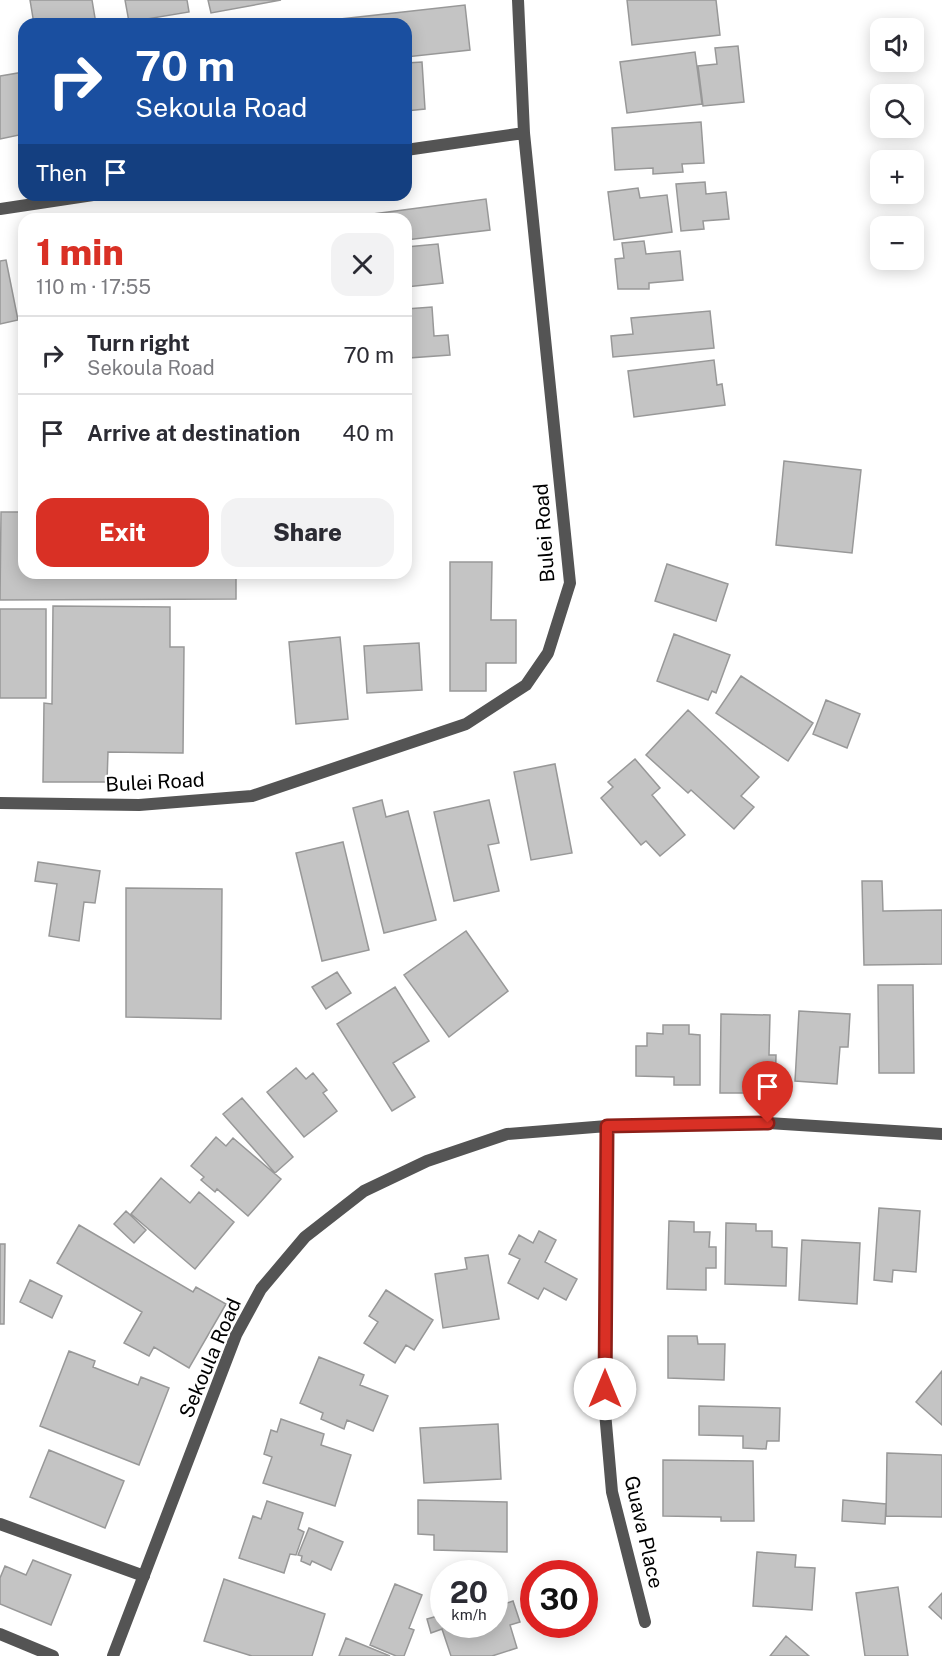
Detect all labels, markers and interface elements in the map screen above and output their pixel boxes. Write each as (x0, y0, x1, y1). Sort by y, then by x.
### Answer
map controls (870, 18, 924, 270)
button: sound (870, 18, 924, 72)
text: 70 m (135, 41, 235, 90)
icon: right (36, 42, 114, 120)
button: search (870, 84, 924, 138)
text: Sekoula Road (135, 91, 307, 123)
button: + (870, 150, 924, 204)
icon: arrive (99, 156, 132, 189)
text: Then (36, 160, 87, 186)
button: − (870, 216, 924, 270)
text: 1 min (36, 231, 124, 273)
button: close (331, 233, 394, 296)
text: 110 m · 17:55 (36, 275, 151, 299)
text: Turn right (87, 330, 190, 356)
icon: right (36, 339, 69, 372)
text: 70 m (343, 342, 394, 368)
text: Sekoula Road (87, 356, 215, 380)
icon: arrive (36, 417, 69, 450)
text: Arrive at destination (87, 420, 300, 446)
text: 40 m (342, 420, 394, 446)
street label: Bulei Road (529, 483, 559, 583)
button: Exit (36, 498, 209, 567)
button: Share (221, 498, 394, 567)
street label: Bulei Road (105, 767, 205, 797)
pin (742, 1061, 793, 1123)
icon: arrive (751, 1070, 784, 1103)
street label: Sekoula Road (174, 1295, 246, 1421)
position arrow (573, 1357, 637, 1421)
street label: Guava Place (619, 1473, 669, 1591)
speed limit sign: 30 (520, 1560, 598, 1638)
text: 20 (450, 1574, 488, 1610)
text: km/h (451, 1606, 487, 1623)

